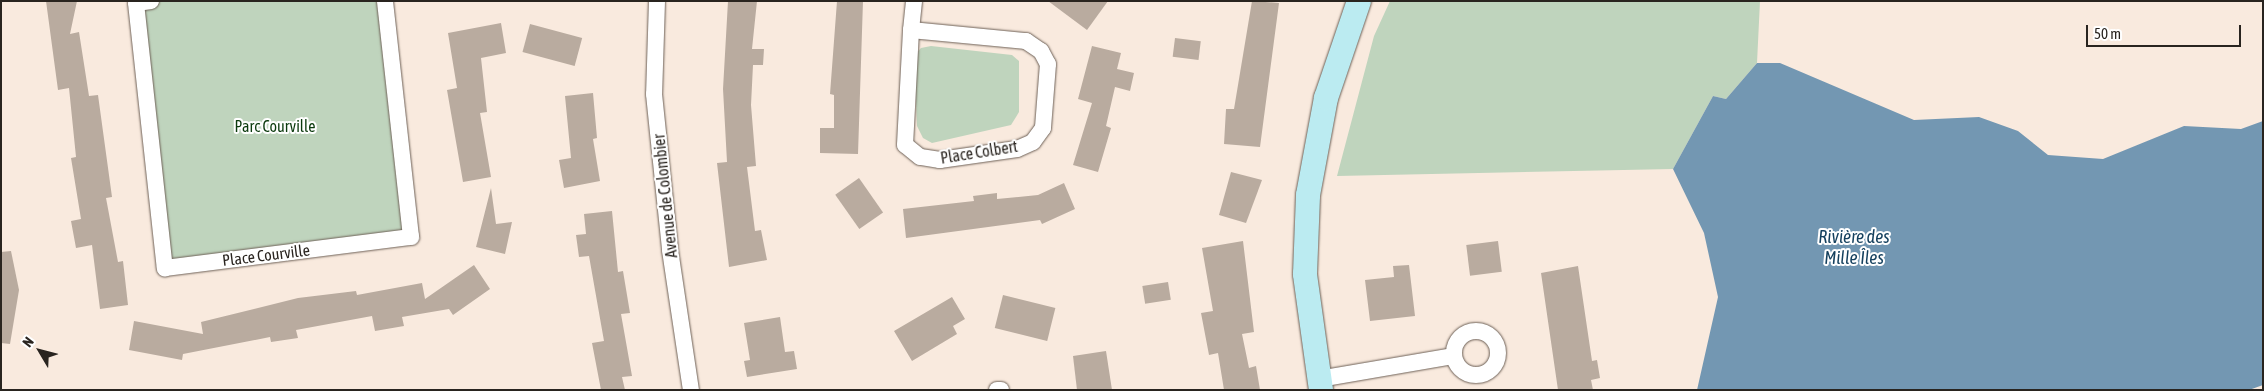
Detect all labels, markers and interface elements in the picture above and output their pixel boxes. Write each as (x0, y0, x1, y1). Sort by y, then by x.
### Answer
scale bar (2089, 15, 2244, 47)
text: 50 m (2094, 25, 2121, 42)
park label: Parc Courville (235, 116, 315, 136)
street label: Avenue de Colombier (649, 133, 681, 259)
street label: Place Colbert (939, 136, 1019, 168)
water label: Rivière des Mille Îles (1818, 227, 1890, 270)
street label: Place Courville (221, 240, 311, 270)
north arrow (15, 326, 65, 376)
text: N (19, 334, 37, 350)

